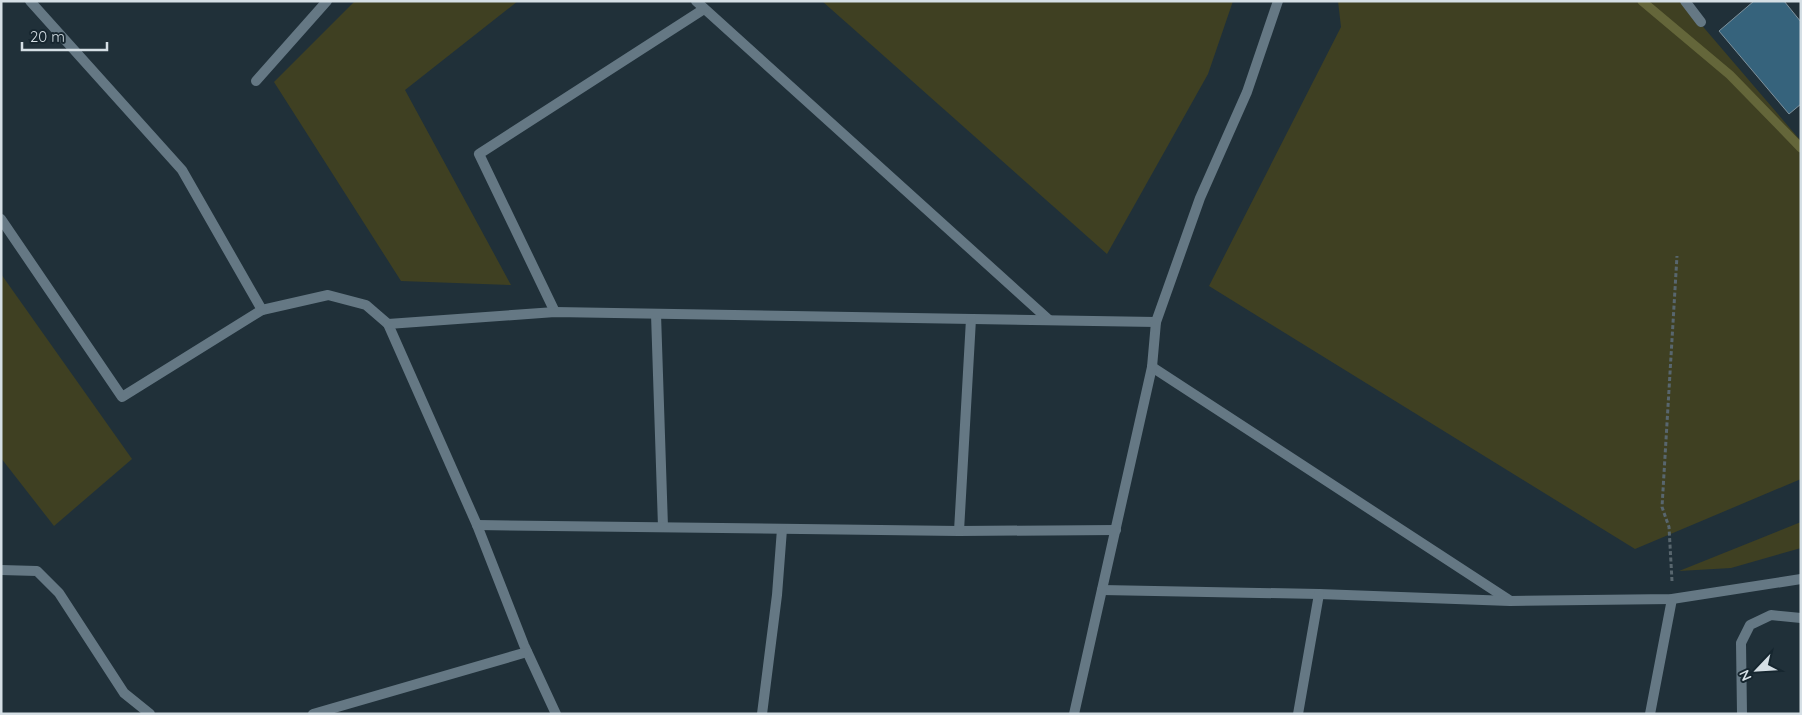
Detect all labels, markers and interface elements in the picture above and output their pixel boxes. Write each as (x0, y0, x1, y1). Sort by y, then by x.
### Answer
scale bar (22, 20, 108, 52)
text: 20 m (30, 27, 65, 46)
north arrow (1732, 645, 1782, 695)
text: N (1735, 667, 1756, 684)

